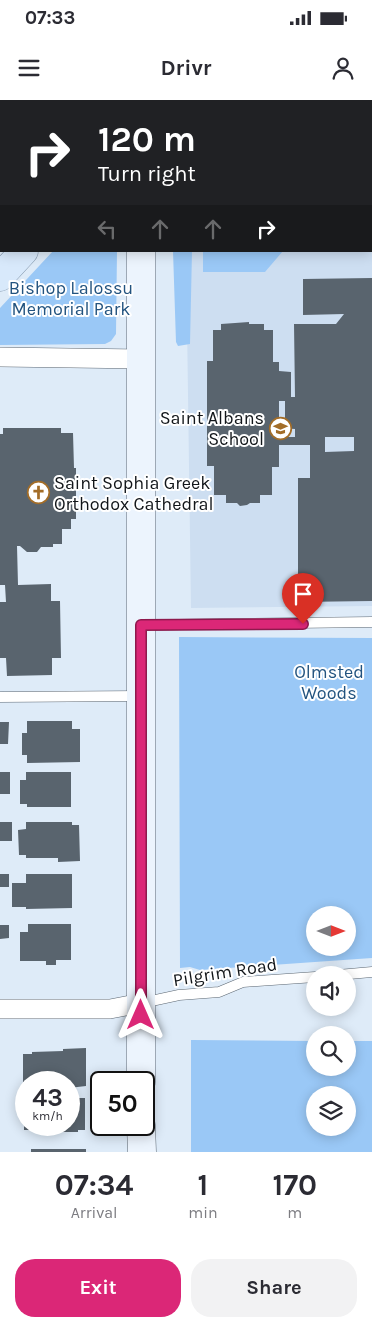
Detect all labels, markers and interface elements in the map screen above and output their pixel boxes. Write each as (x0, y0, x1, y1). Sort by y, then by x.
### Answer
text: 07:33 (25, 7, 75, 29)
icon: menu (15, 54, 43, 82)
icon: person (329, 54, 357, 82)
text: Drivr (160, 55, 212, 81)
text: 120 m (98, 119, 196, 160)
icon: right (15, 120, 80, 185)
text: Turn right (98, 161, 196, 187)
icon: left (93, 215, 121, 243)
icon: ahead (146, 215, 174, 243)
icon: ahead (199, 215, 227, 243)
icon: right (252, 215, 280, 243)
park label: Bishop Lalossu Memorial Park (9, 277, 133, 320)
place label: Saint Albans School (160, 407, 264, 450)
school or university icon: Saint Albans School (268, 416, 292, 440)
place label: Saint Sophia Greek Orthodox Cathedral (54, 472, 214, 515)
church icon: Saint Sophia Greek Orthodox Cathedral (26, 481, 50, 505)
pin (282, 573, 324, 624)
icon: arrive (289, 580, 317, 608)
park label: Olmsted Woods (294, 661, 364, 704)
north arrow (306, 906, 356, 956)
map controls (306, 906, 356, 1136)
street label: Pilgrim Road (171, 953, 279, 991)
button: sound (306, 966, 356, 1016)
position arrow (114, 988, 166, 1040)
button: search (306, 1026, 356, 1076)
speed limit sign: 50 (90, 1071, 155, 1136)
text: 43 (32, 1083, 63, 1112)
button: layers (306, 1086, 356, 1136)
text: km/h (32, 1109, 63, 1123)
text: 07:34 (55, 1167, 133, 1203)
text: 1 (198, 1167, 208, 1203)
text: 170 (272, 1167, 317, 1203)
text: Arrival (71, 1203, 118, 1222)
text: min (188, 1203, 218, 1222)
text: m (287, 1203, 302, 1222)
button: Exit (15, 1259, 181, 1317)
button: Share (191, 1259, 357, 1317)

